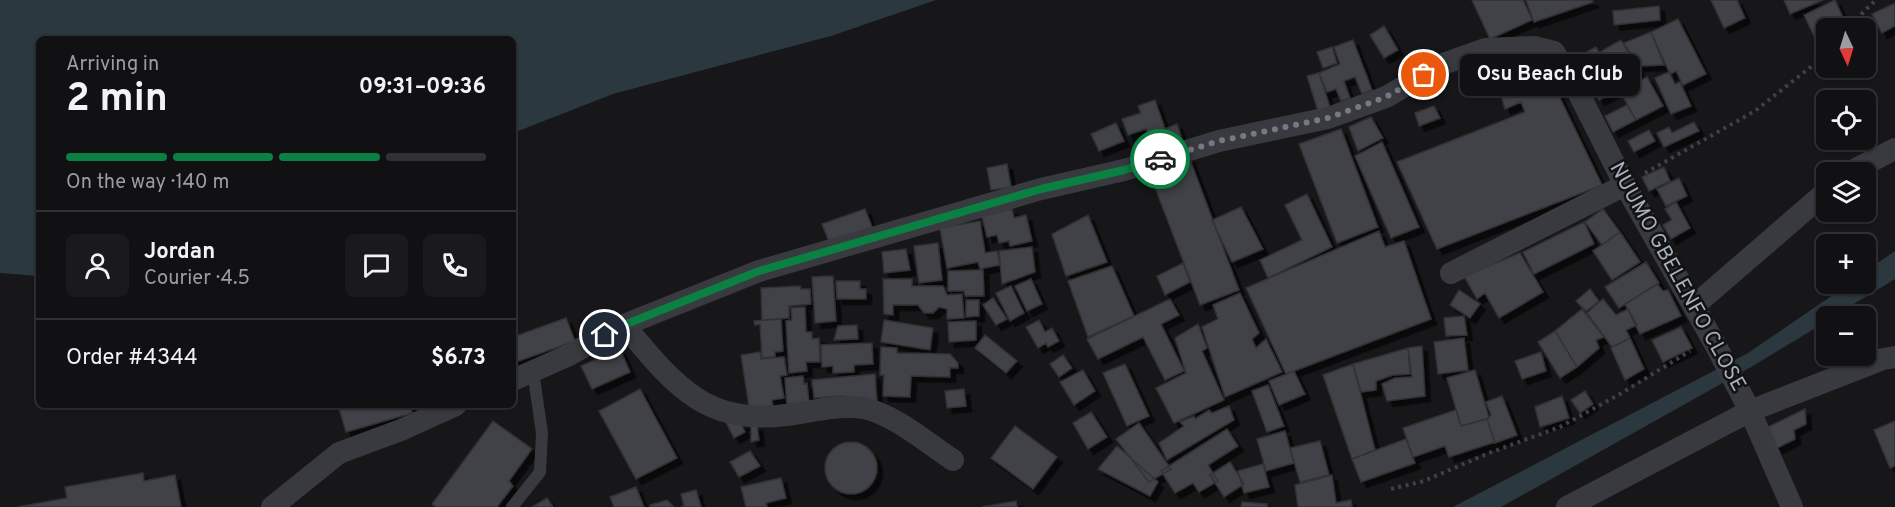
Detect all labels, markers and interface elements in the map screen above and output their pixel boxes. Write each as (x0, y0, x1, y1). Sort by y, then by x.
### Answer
north arrow (1816, 18, 1876, 78)
map controls (1816, 18, 1876, 366)
pin (1398, 49, 1449, 100)
text: Arriving in (66, 52, 159, 78)
callout: Osu Beach Club (1460, 54, 1640, 96)
icon: bag (1407, 58, 1440, 91)
text: Osu Beach Club (1477, 62, 1623, 88)
text: 09:31–09:36 (359, 74, 486, 101)
text: 2 min (66, 76, 168, 125)
button: locate (1816, 90, 1876, 150)
courier (1130, 129, 1190, 189)
icon: car (1144, 143, 1177, 176)
street label: NUUMO GBELENFO CLOSE (1603, 158, 1751, 396)
button: layers (1816, 162, 1876, 222)
text: On the way · 140 m (66, 170, 229, 196)
button: person (66, 234, 129, 297)
button: chat (345, 234, 408, 297)
button: phone (423, 234, 486, 297)
button: + (1816, 234, 1876, 294)
text: Jordan (144, 239, 215, 266)
text: Courier · 4.5 (144, 266, 250, 292)
button: − (1816, 306, 1876, 366)
pin (579, 309, 630, 360)
icon: home (588, 318, 621, 351)
text: Order #4344 (66, 345, 198, 372)
text: $6.73 (431, 345, 486, 372)

